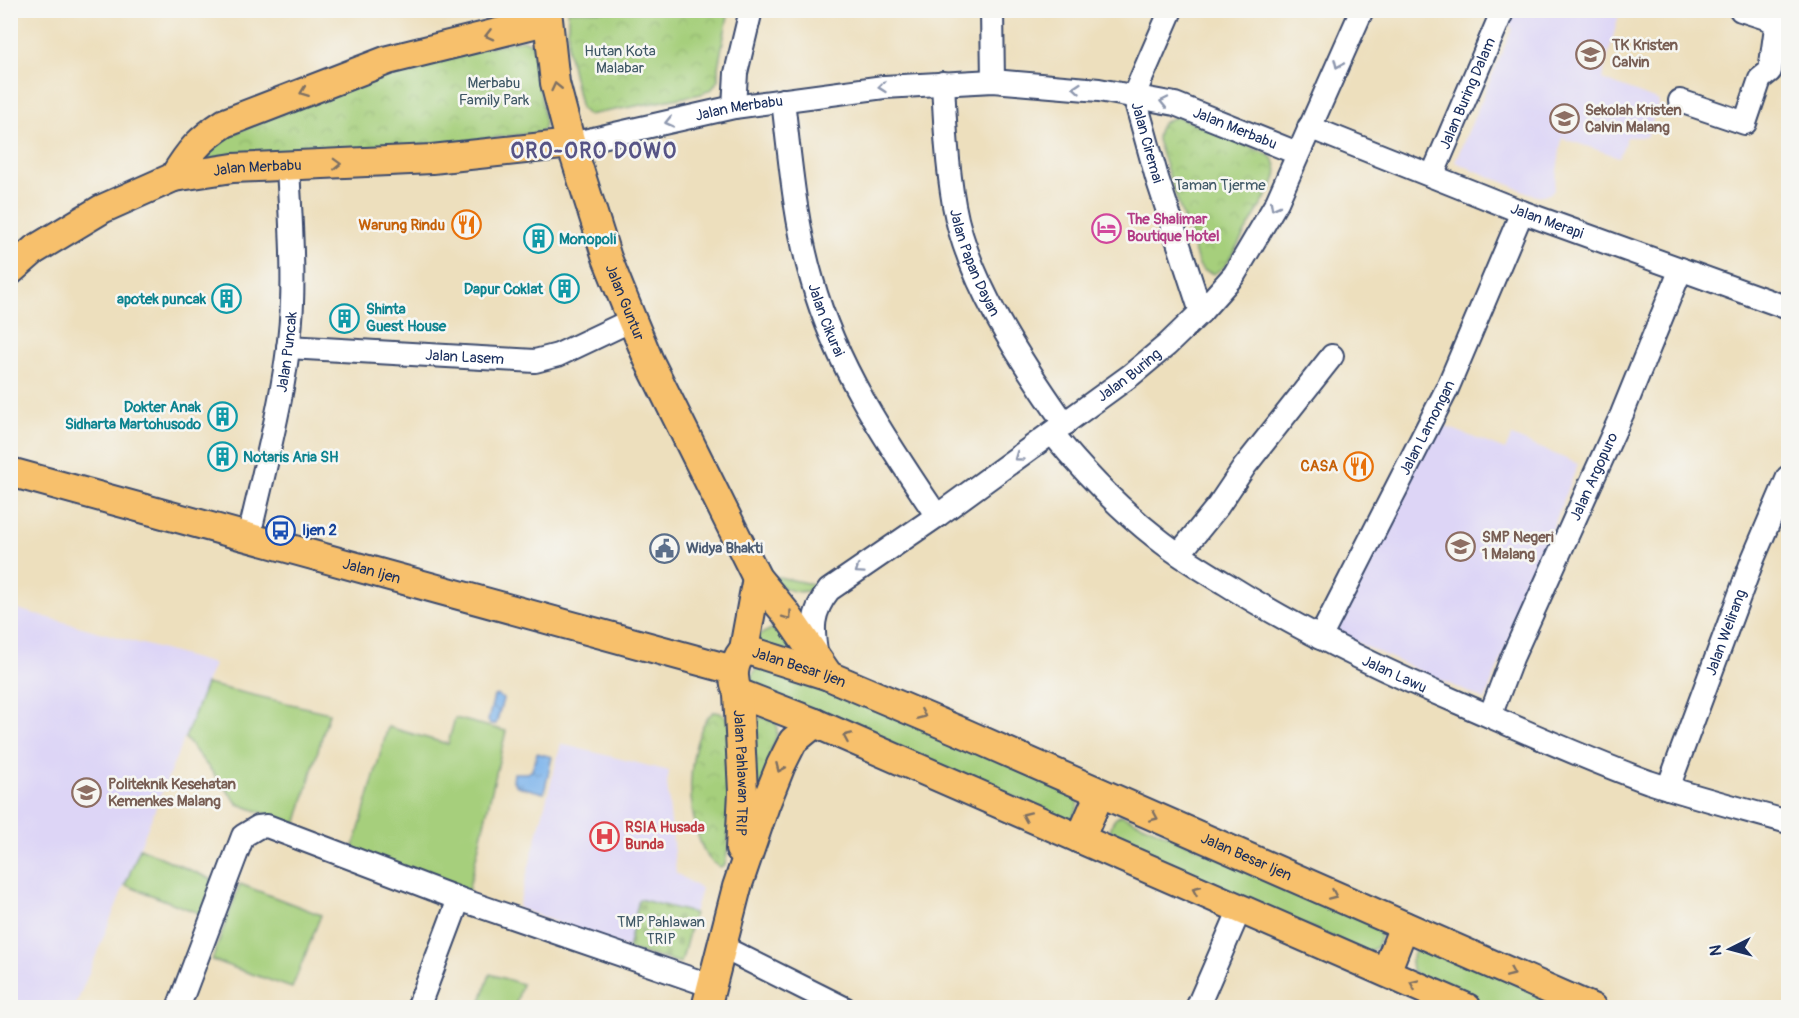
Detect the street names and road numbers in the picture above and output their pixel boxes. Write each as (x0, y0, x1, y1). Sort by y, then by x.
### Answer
street label: Jalan Buring Dalam (1435, 35, 1500, 152)
street label: Jalan Merbabu (693, 91, 784, 125)
street label: Jalan Ciremai (1127, 100, 1168, 186)
street label: Jalan Merbabu (1190, 103, 1280, 153)
street label: Jalan Merbabu (212, 155, 302, 180)
street label: Jalan Merapi (1508, 199, 1587, 243)
street label: Jalan Papan Dayan (945, 207, 1004, 320)
street label: Jalan Guntur (601, 261, 649, 344)
street label: Jalan Cikurai (804, 281, 849, 360)
street label: Jalan Puncak (272, 310, 301, 394)
street label: Jalan Buring (1093, 344, 1165, 406)
street label: Jalan Lasem (425, 345, 505, 369)
street label: Jalan Lamongan (1395, 378, 1459, 478)
street label: Jalan Argopuro (1566, 430, 1622, 524)
street label: Jalan Ijen (341, 554, 403, 588)
street label: Jalan Welirang (1701, 587, 1750, 678)
street label: Jalan Besar Ijen (750, 643, 849, 692)
street label: Jalan Lawu (1359, 651, 1430, 697)
street label: Jalan Pahlawan TRIP (729, 709, 753, 836)
street label: Jalan Besar Ijen (1198, 828, 1295, 885)

